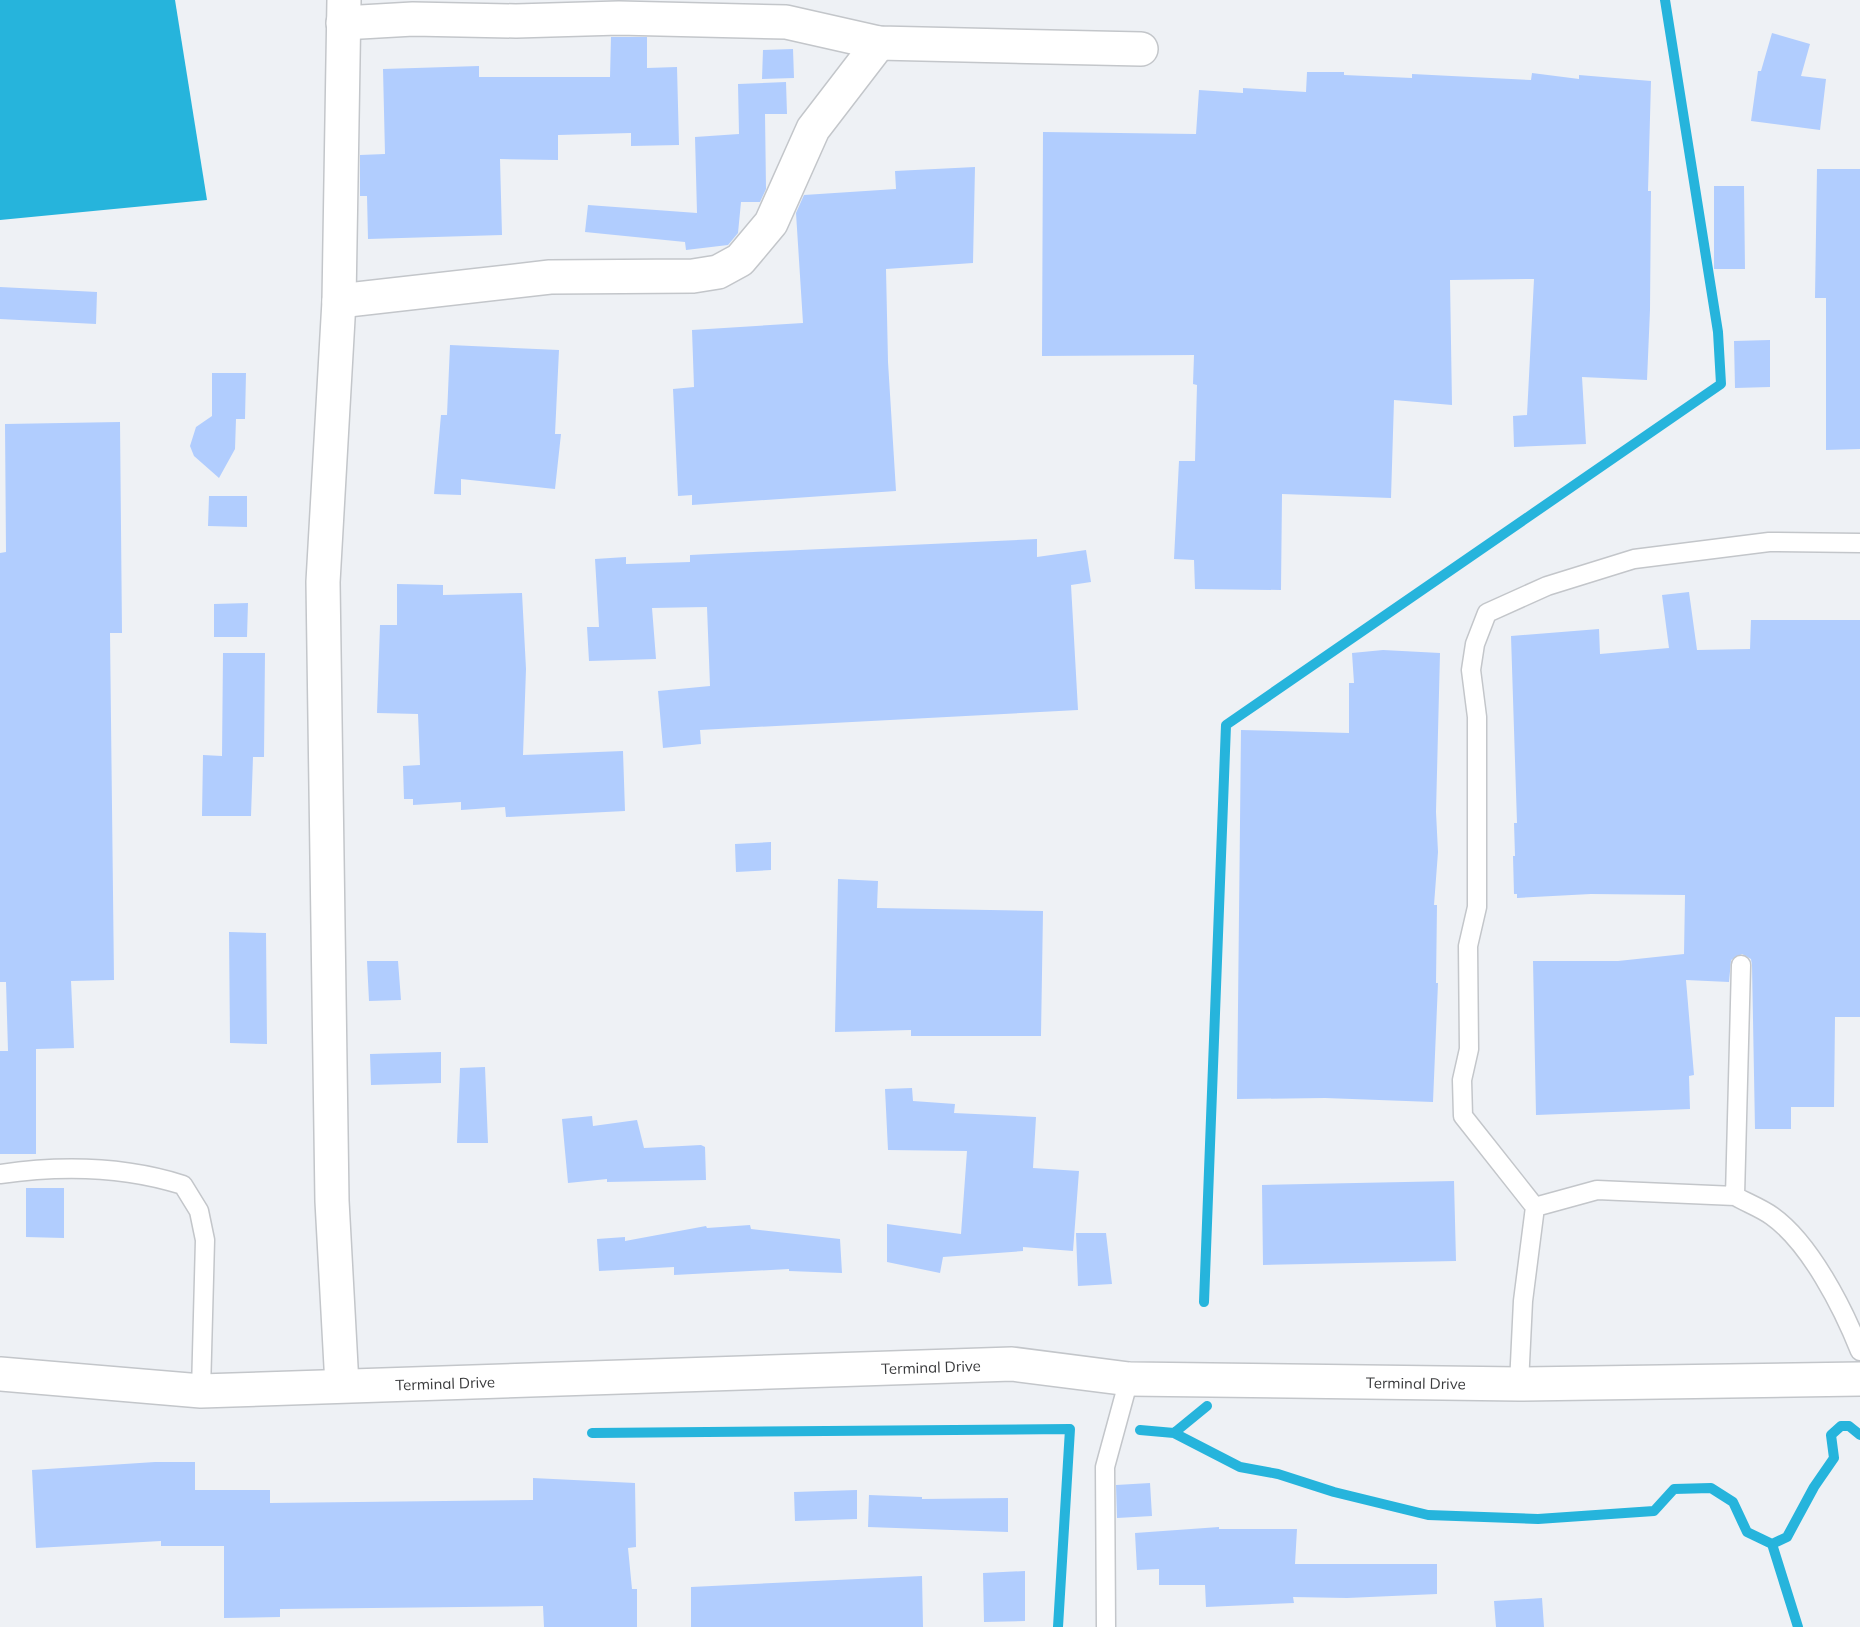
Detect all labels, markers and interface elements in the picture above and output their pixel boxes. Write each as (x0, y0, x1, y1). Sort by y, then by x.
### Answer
street label: Terminal Drive (881, 1356, 981, 1378)
street label: Terminal Drive (395, 1372, 495, 1394)
street label: Terminal Drive (1366, 1373, 1466, 1393)

